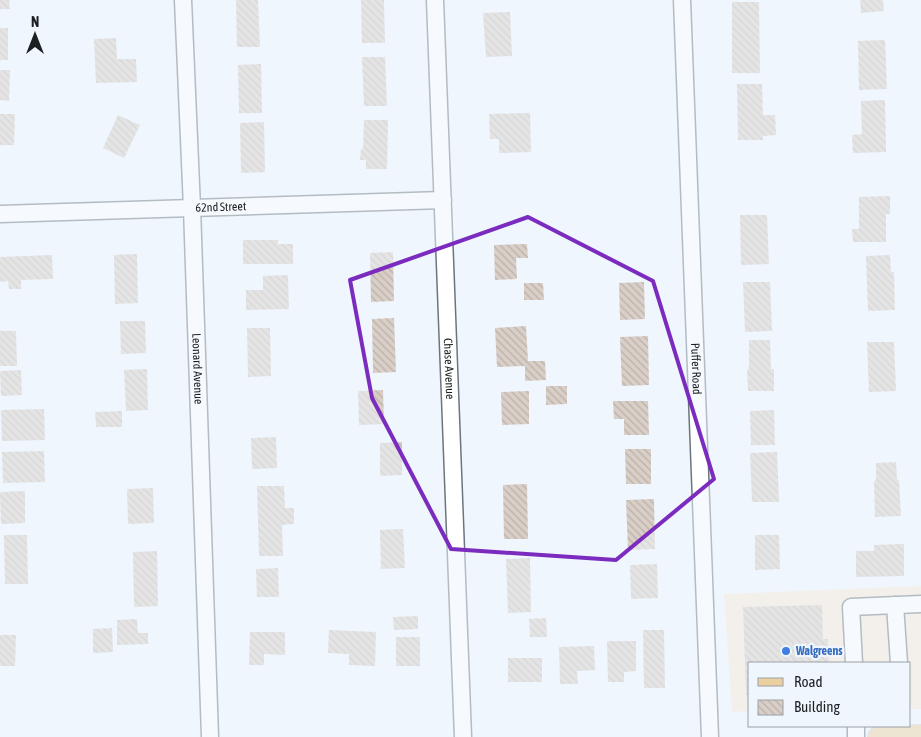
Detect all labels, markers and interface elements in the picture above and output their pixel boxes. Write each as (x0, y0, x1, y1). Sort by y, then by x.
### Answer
north arrow (10, 10, 60, 60)
text: N (31, 14, 39, 30)
street label: 62nd Street (195, 199, 247, 215)
street label: Leonard Avenue (189, 333, 206, 405)
street label: Chase Avenue (441, 338, 457, 400)
street label: Puffer Road (688, 343, 704, 395)
place label: Walgreens (795, 644, 843, 658)
marker: Walgreens (780, 645, 792, 657)
legend (748, 662, 911, 727)
text: Road (794, 673, 823, 690)
text: Building (794, 698, 840, 715)

